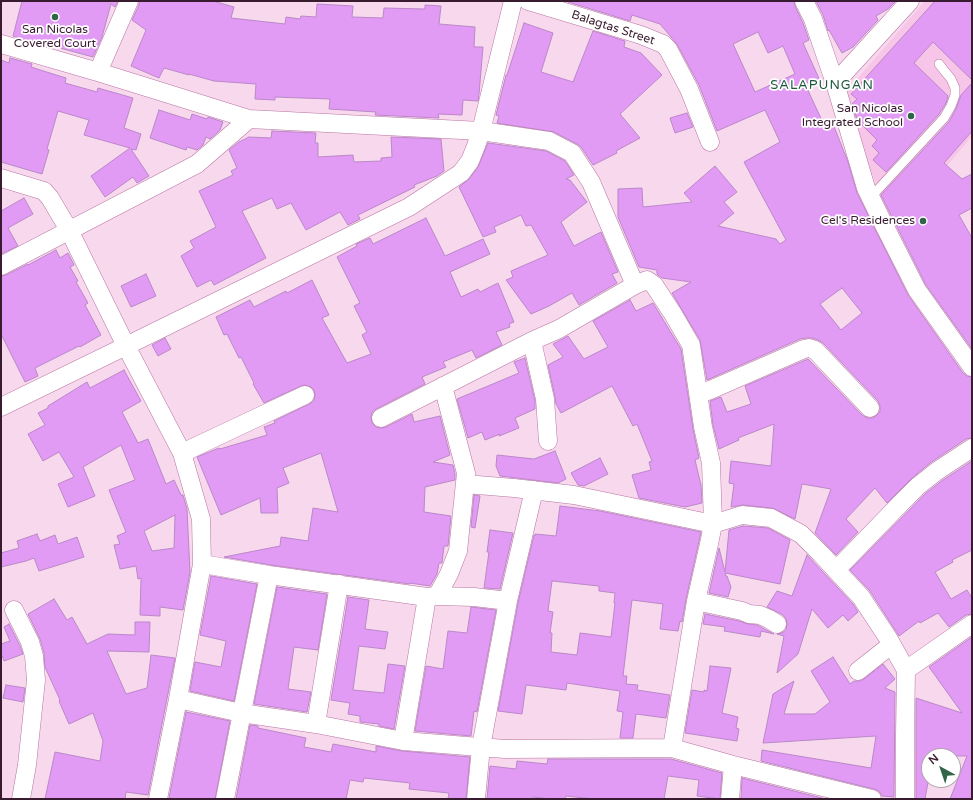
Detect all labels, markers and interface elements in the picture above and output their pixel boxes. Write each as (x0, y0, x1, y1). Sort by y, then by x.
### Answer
street label: Balagtas Street (569, 8, 657, 48)
marker: San Nicolas Covered Court (50, 12, 60, 22)
place label: San Nicolas Covered Court (14, 23, 96, 51)
district label: SALAPUNGAN (770, 78, 874, 94)
place label: San Nicolas Integrated School (802, 102, 903, 130)
marker: San Nicolas Integrated School (906, 111, 916, 121)
place label: Cel's Residences (821, 214, 915, 228)
marker: Cel's Residences (918, 216, 928, 226)
north arrow (921, 748, 961, 788)
text: N (926, 751, 941, 767)

